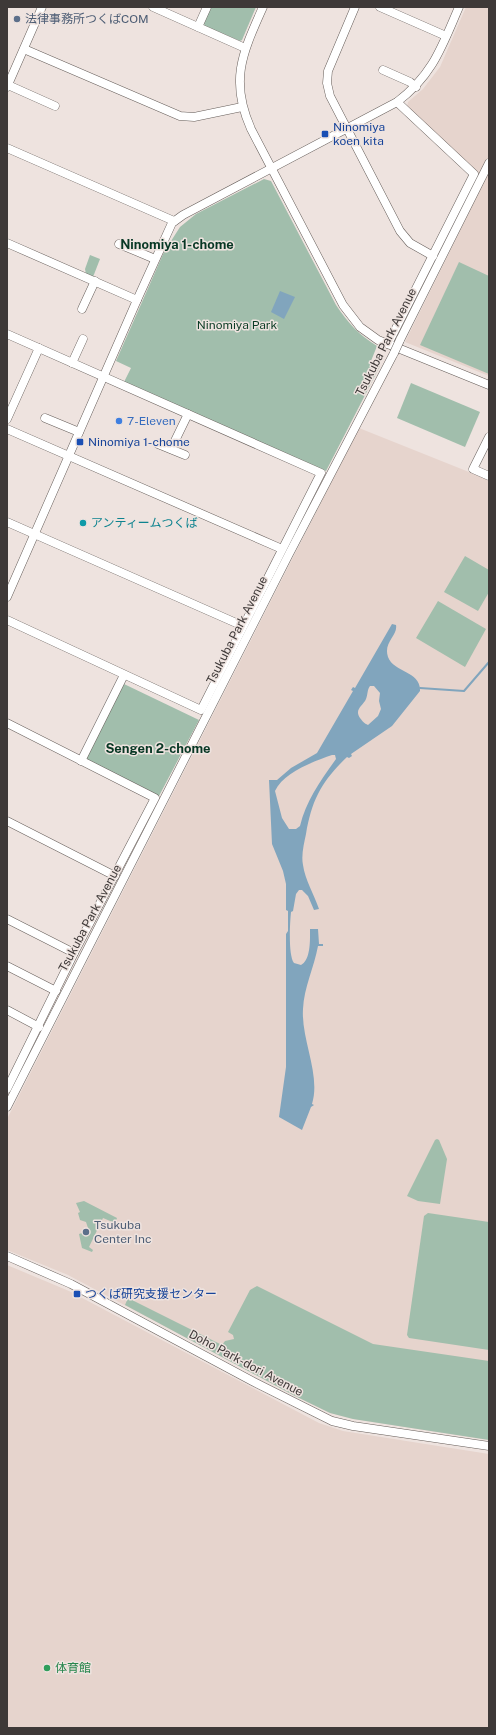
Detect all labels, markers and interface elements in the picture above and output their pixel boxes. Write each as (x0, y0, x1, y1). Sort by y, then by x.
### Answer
place label: 法律事務所つくばCOM (25, 12, 149, 26)
marker: 法律事務所つくばCOM (12, 14, 22, 24)
place label: Ninomiya koen kita (333, 120, 385, 148)
marker: Ninomiya koen kita (320, 129, 330, 139)
district label: Ninomiya 1-chome (120, 237, 234, 252)
street label: Tsukuba Park Avenue (353, 285, 419, 398)
park label: Ninomiya Park (197, 318, 278, 332)
place label: 7-Eleven (127, 414, 176, 428)
marker: 7-Eleven (114, 416, 124, 426)
place label: Ninomiya 1-chome (88, 435, 190, 449)
marker: Ninomiya 1-chome (75, 437, 85, 447)
place label: アンティームつくば (91, 516, 197, 530)
marker: アンティームつくば (78, 518, 88, 528)
street label: Tsukuba Park Avenue (204, 573, 270, 686)
district label: Sengen 2-chome (105, 741, 211, 756)
street label: Tsukuba Park Avenue (56, 862, 124, 974)
place label: Tsukuba Center Inc (94, 1218, 151, 1246)
marker: Tsukuba Center Inc (81, 1227, 91, 1237)
place label: つくば研究支援センター (85, 1287, 217, 1301)
marker: つくば研究支援センター (72, 1289, 82, 1299)
street label: Doho Park-dori Avenue (187, 1327, 306, 1399)
place label: 体育館 (55, 1661, 91, 1675)
marker: 体育館 (42, 1663, 52, 1673)

